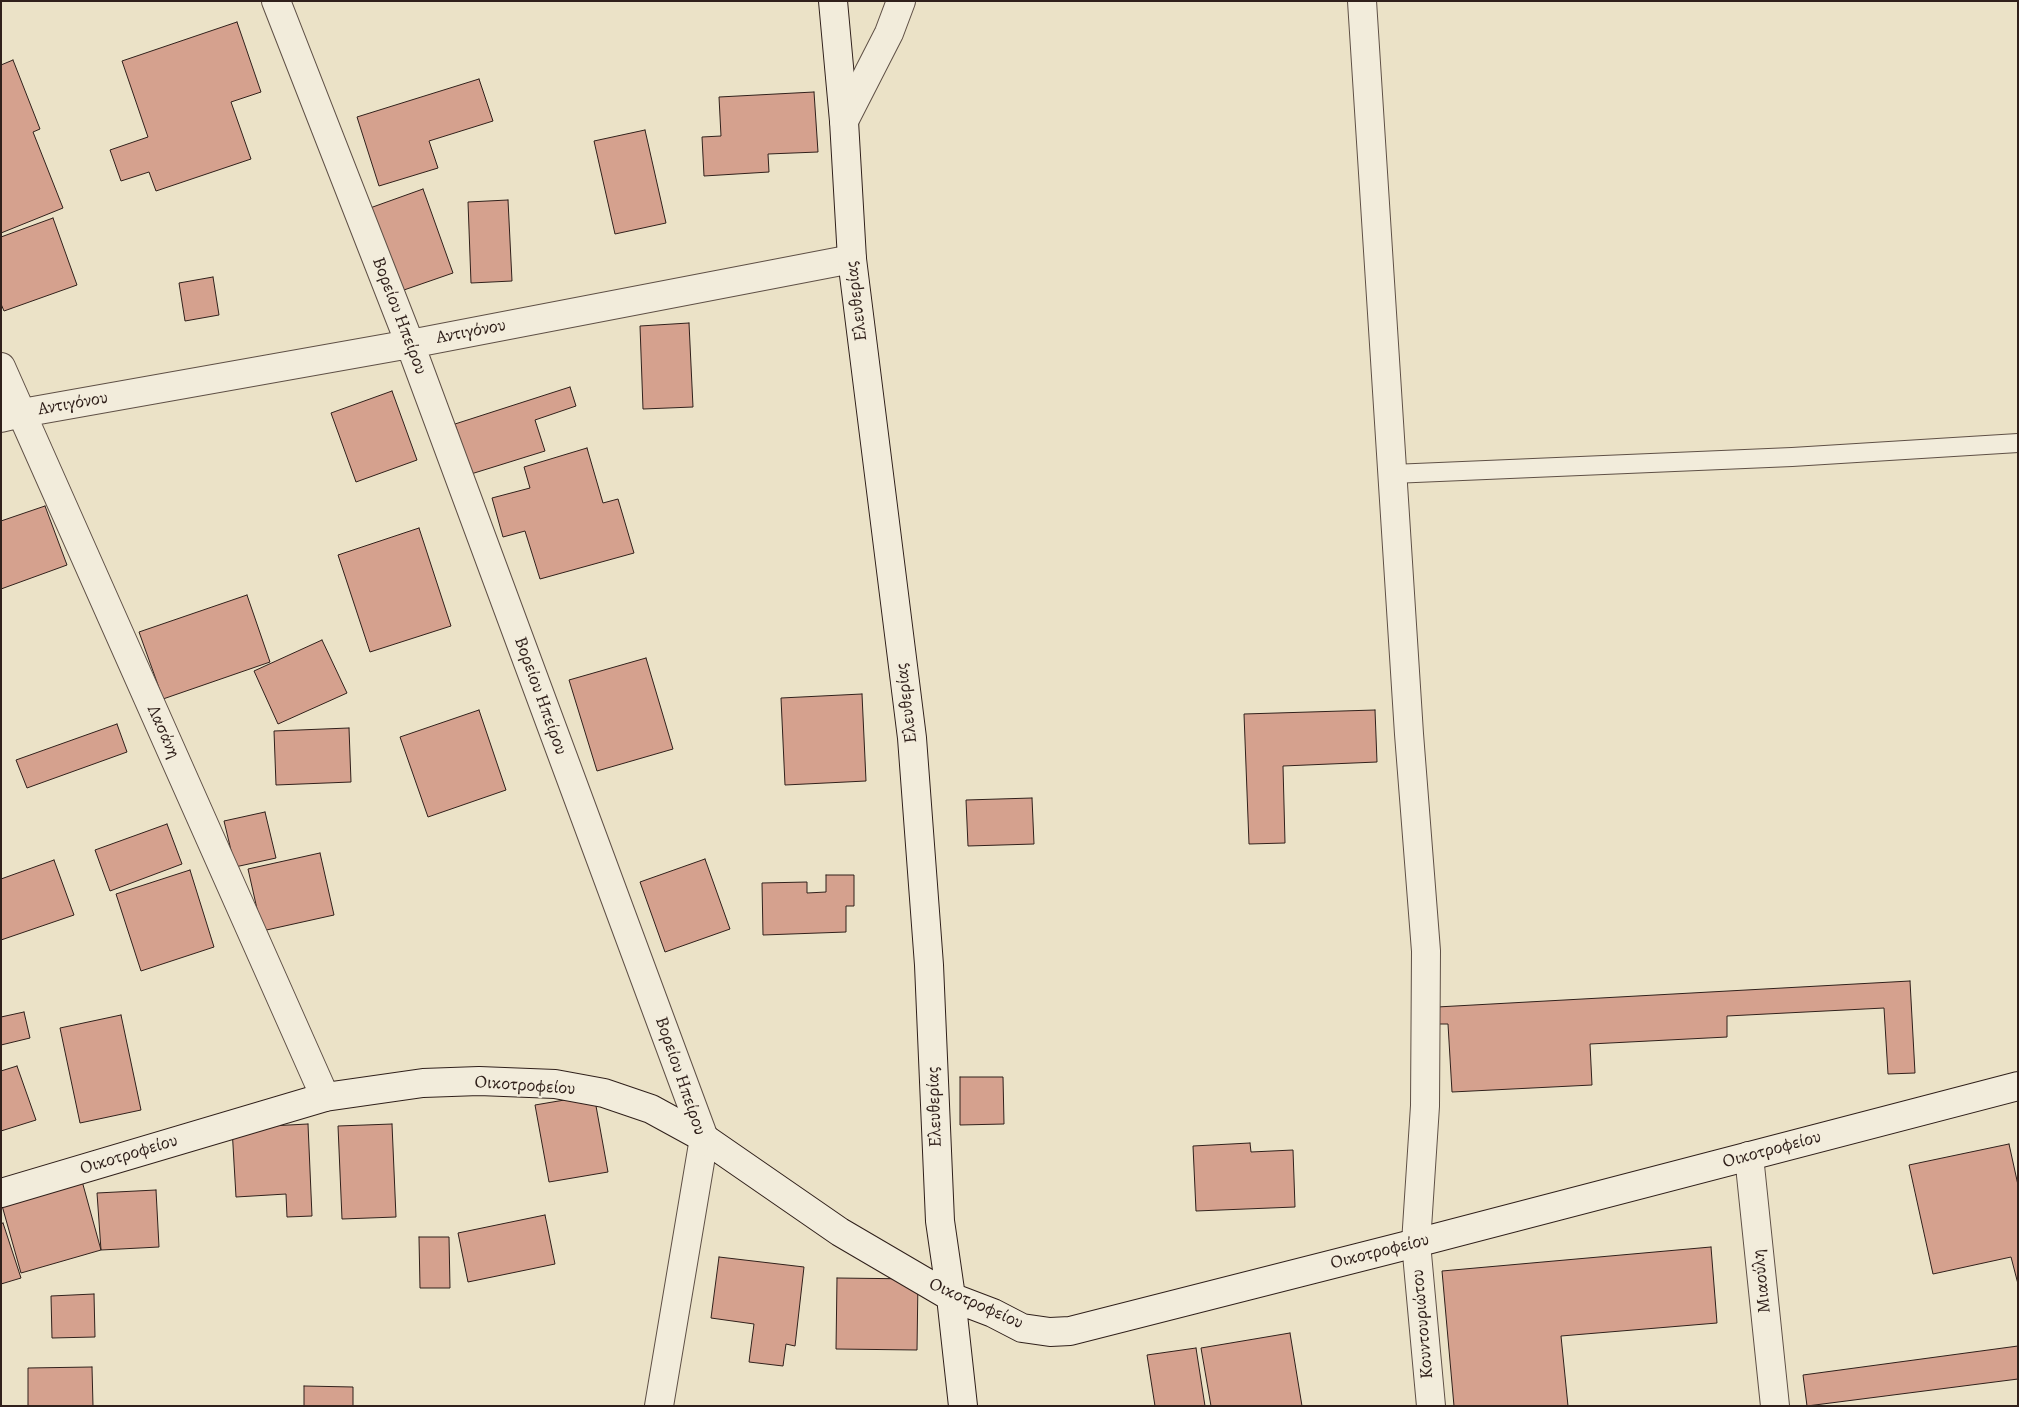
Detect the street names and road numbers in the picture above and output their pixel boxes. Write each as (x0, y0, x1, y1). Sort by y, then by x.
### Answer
street label: Βορείου Ηπείρου (367, 254, 431, 378)
street label: Ελευθερίας (841, 260, 873, 342)
street label: Αντιγόνου (434, 315, 508, 349)
street label: Αντιγόνου (36, 387, 110, 421)
street label: Βορείου Ηπείρου (509, 634, 571, 758)
street label: Ελευθερίας (891, 662, 923, 744)
street label: Λασάνη (142, 702, 184, 762)
street label: Βορείου Ηπείρου (650, 1014, 710, 1138)
street label: Ελευθερίας (923, 1066, 947, 1148)
street label: Οικοτροφείου (474, 1072, 576, 1100)
street label: Οικοτροφείου (1720, 1126, 1824, 1174)
street label: Οικοτροφείου (78, 1130, 180, 1180)
street label: Οικοτροφείου (1328, 1229, 1432, 1275)
street label: Μιαούλη (1748, 1248, 1776, 1314)
street label: Κουντουριώτου (1407, 1268, 1439, 1380)
street label: Οικοτροφείου (925, 1274, 1027, 1334)

